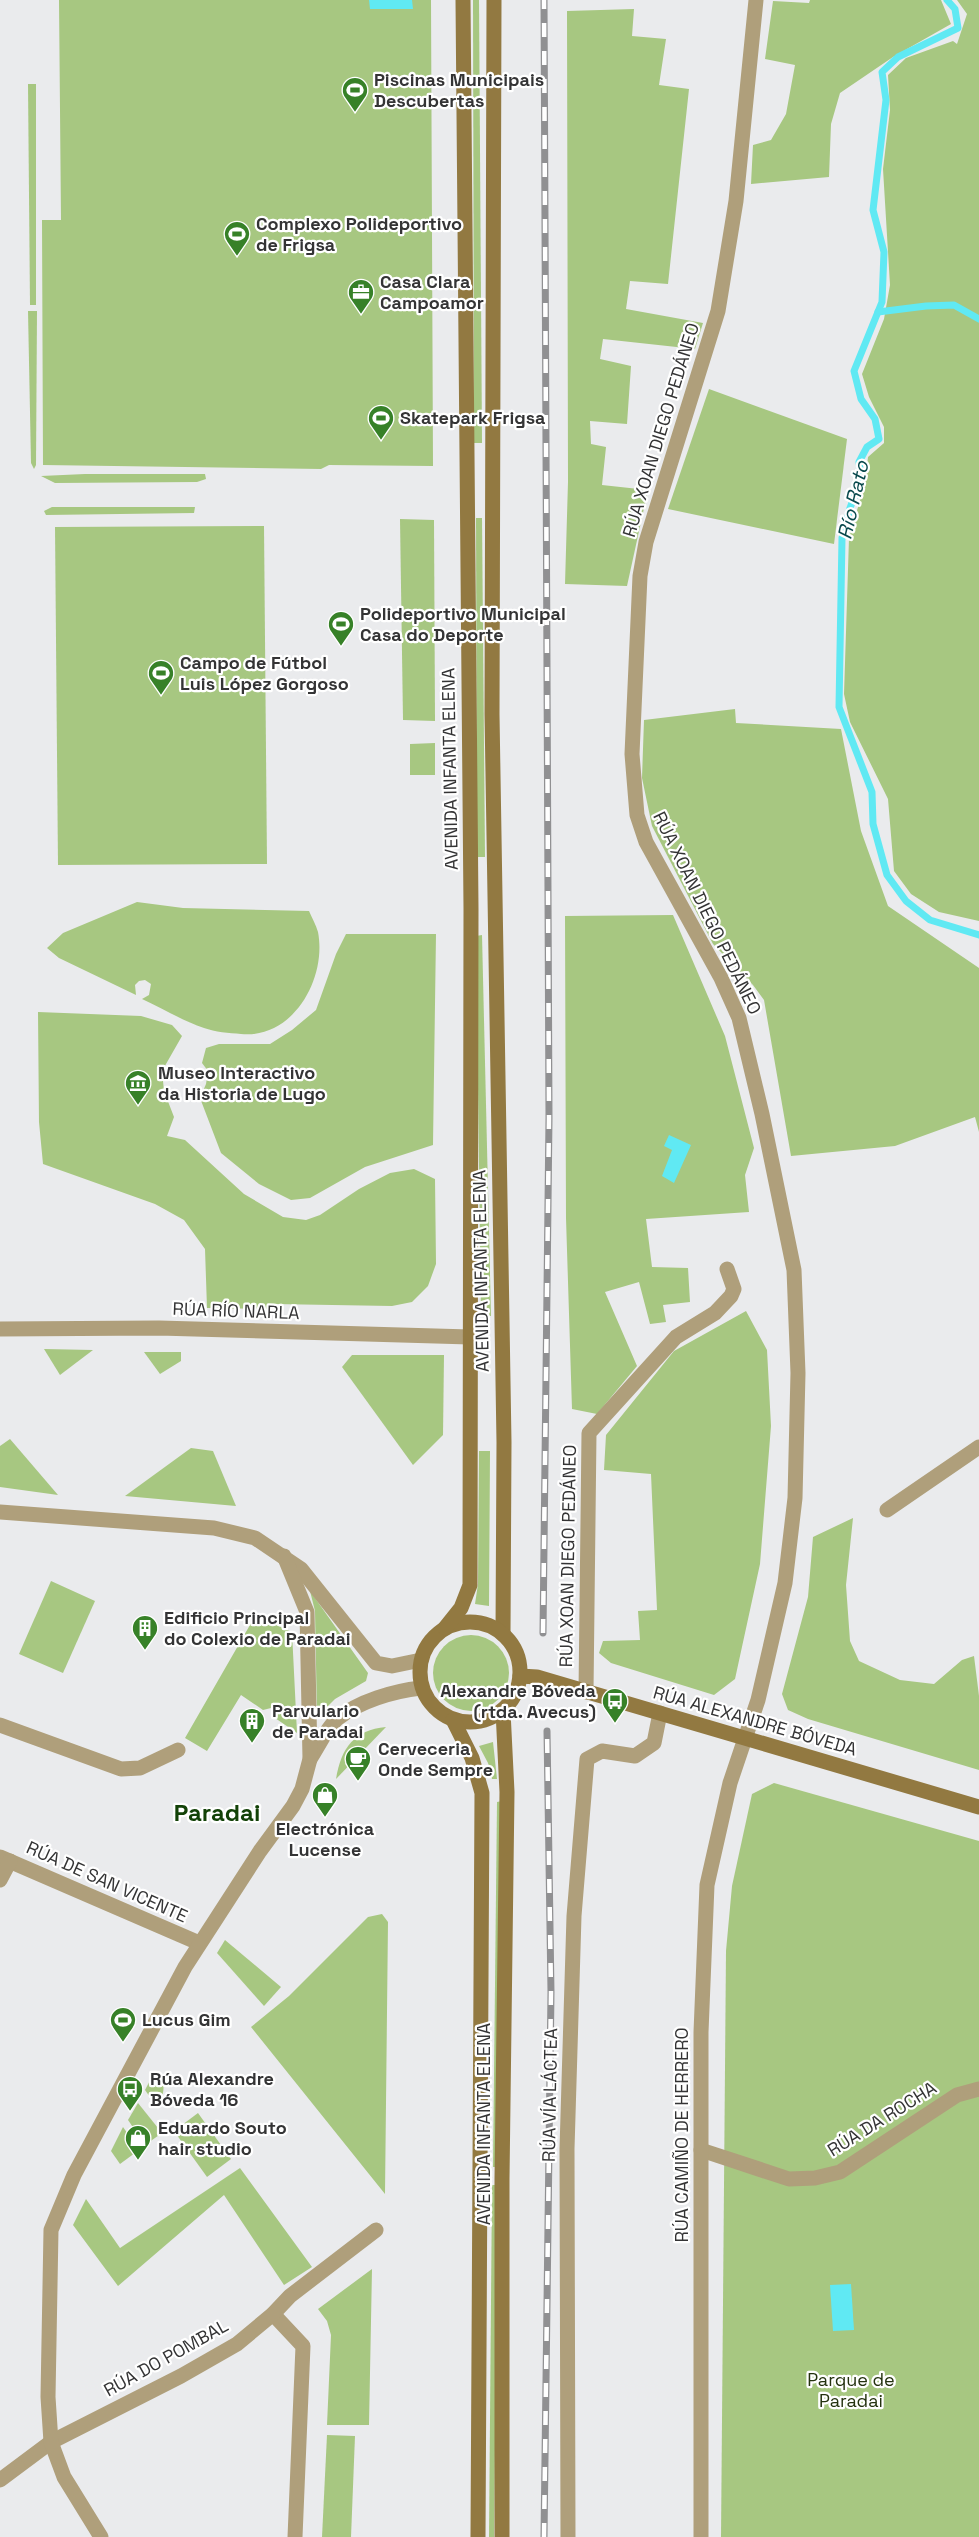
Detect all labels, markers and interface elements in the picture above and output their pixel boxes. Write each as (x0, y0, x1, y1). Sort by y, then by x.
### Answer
place label: Piscinas Municipais Descubertas (374, 68, 544, 112)
sports icon: Piscinas Municipais Descubertas (340, 75, 370, 113)
place label: Complexo Polideportivo de Frigsa (256, 212, 462, 256)
sports icon: Complexo Polideportivo de Frigsa (222, 219, 252, 257)
place label: Casa Clara Campoamor (380, 270, 484, 314)
office icon: Casa Clara Campoamor (346, 277, 376, 315)
street label: RÚA XOAN DIEGO PEDÁNEO (617, 320, 704, 540)
sports icon: Skatepark Frigsa (366, 403, 396, 441)
place label: Skatepark Frigsa (400, 406, 546, 429)
water label: Río Rato (831, 458, 875, 542)
place label: Polideportivo Municipal Casa do Deporte (360, 602, 566, 646)
sports icon: Polideportivo Municipal Casa do Deporte (326, 609, 356, 647)
place label: Campo de Fútbol Luis López Gorgoso (180, 651, 349, 695)
sports icon: Campo de Fútbol Luis López Gorgoso (146, 658, 176, 696)
street label: AVENIDA INFANTA ELENA (436, 668, 463, 870)
street label: RÚA XOAN DIEGO PEDÁNEO (648, 808, 767, 1018)
place label: Museo Interactivo da Historia de Lugo (158, 1061, 326, 1105)
museum icon: Museo Interactivo da Historia de Lugo (123, 1068, 153, 1106)
street label: AVENIDA INFANTA ELENA (467, 1170, 494, 1372)
street label: RÚA RÍO NARLA (172, 1297, 300, 1324)
street label: RÚA XOAN DIEGO PEDÁNEO (554, 1444, 581, 1668)
place label: Edificio Principal do Colexio de Paradai (164, 1606, 351, 1650)
building icon: Edificio Principal do Colexio de Paradai (130, 1613, 160, 1651)
place label: Alexandre Bóveda (rtda. Avecus) (440, 1679, 597, 1723)
street label: RÚA ALEXANDRE BÓVEDA (651, 1680, 860, 1761)
bus stop icon: Alexandre Bóveda (rtda. Avecus) (600, 1686, 630, 1724)
place label: Parvulario de Paradai (272, 1699, 363, 1743)
building icon: Parvulario de Paradai (237, 1706, 267, 1744)
place label: Cerveceria Onde Sempre (378, 1737, 493, 1781)
cafe icon: Cerveceria Onde Sempre (343, 1744, 373, 1782)
shop icon: Electrónica Lucense (310, 1780, 340, 1818)
district label: Paradai (174, 1797, 260, 1828)
place label: Electrónica Lucense (276, 1817, 375, 1861)
street label: RÚA DE SAN VICENTE (23, 1836, 191, 1927)
sports icon: Lucus Gim (108, 2005, 138, 2043)
place label: Lucus Gim (142, 2008, 231, 2031)
street label: AVENIDA INFANTA ELENA (472, 2023, 495, 2225)
street label: RÚA CAMIÑO DE HERRERO (670, 2027, 693, 2243)
street label: RÚA VÍA LÁCTEA (537, 2028, 562, 2162)
place label: Rúa Alexandre Bóveda 16 (150, 2067, 274, 2111)
bus stop icon: Rúa Alexandre Bóveda 16 (115, 2074, 145, 2112)
street label: RÚA DA ROCHA (823, 2076, 941, 2161)
place label: Eduardo Souto hair studio (158, 2116, 287, 2160)
shop icon: Eduardo Souto hair studio (123, 2123, 153, 2161)
street label: RÚA DO POMBAL (99, 2314, 232, 2401)
park label: Parque de Paradai (807, 2368, 895, 2412)

